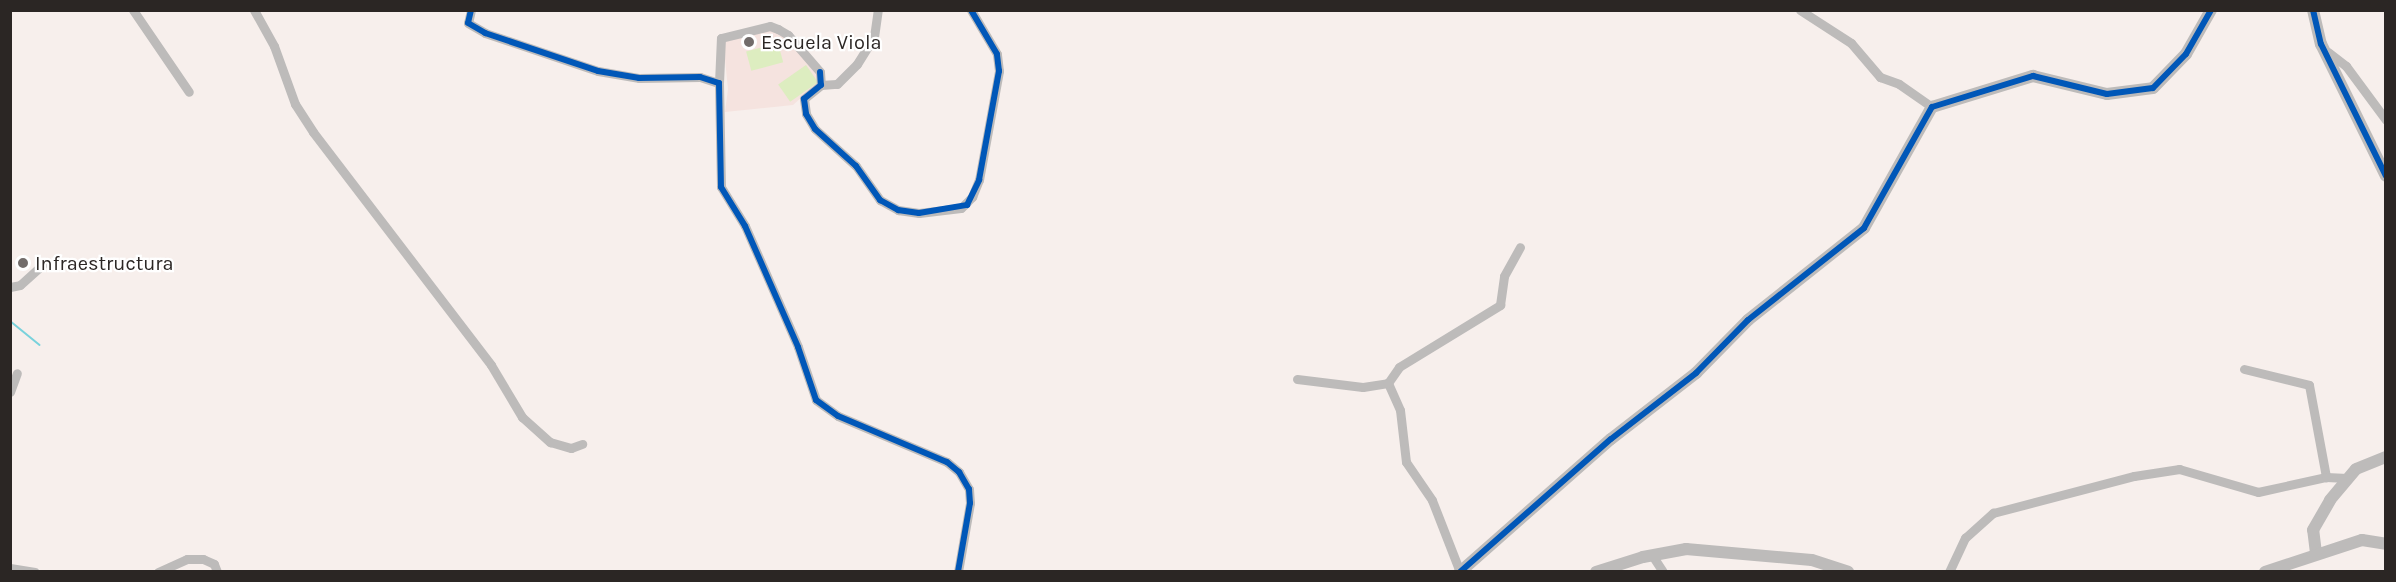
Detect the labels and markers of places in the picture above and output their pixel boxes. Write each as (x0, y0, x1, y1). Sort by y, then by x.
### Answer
place label: Escuela Viola (761, 30, 882, 54)
marker: Escuela Viola (742, 35, 756, 49)
place label: Infraestructura (35, 251, 174, 275)
marker: Infraestructura (16, 256, 30, 270)

